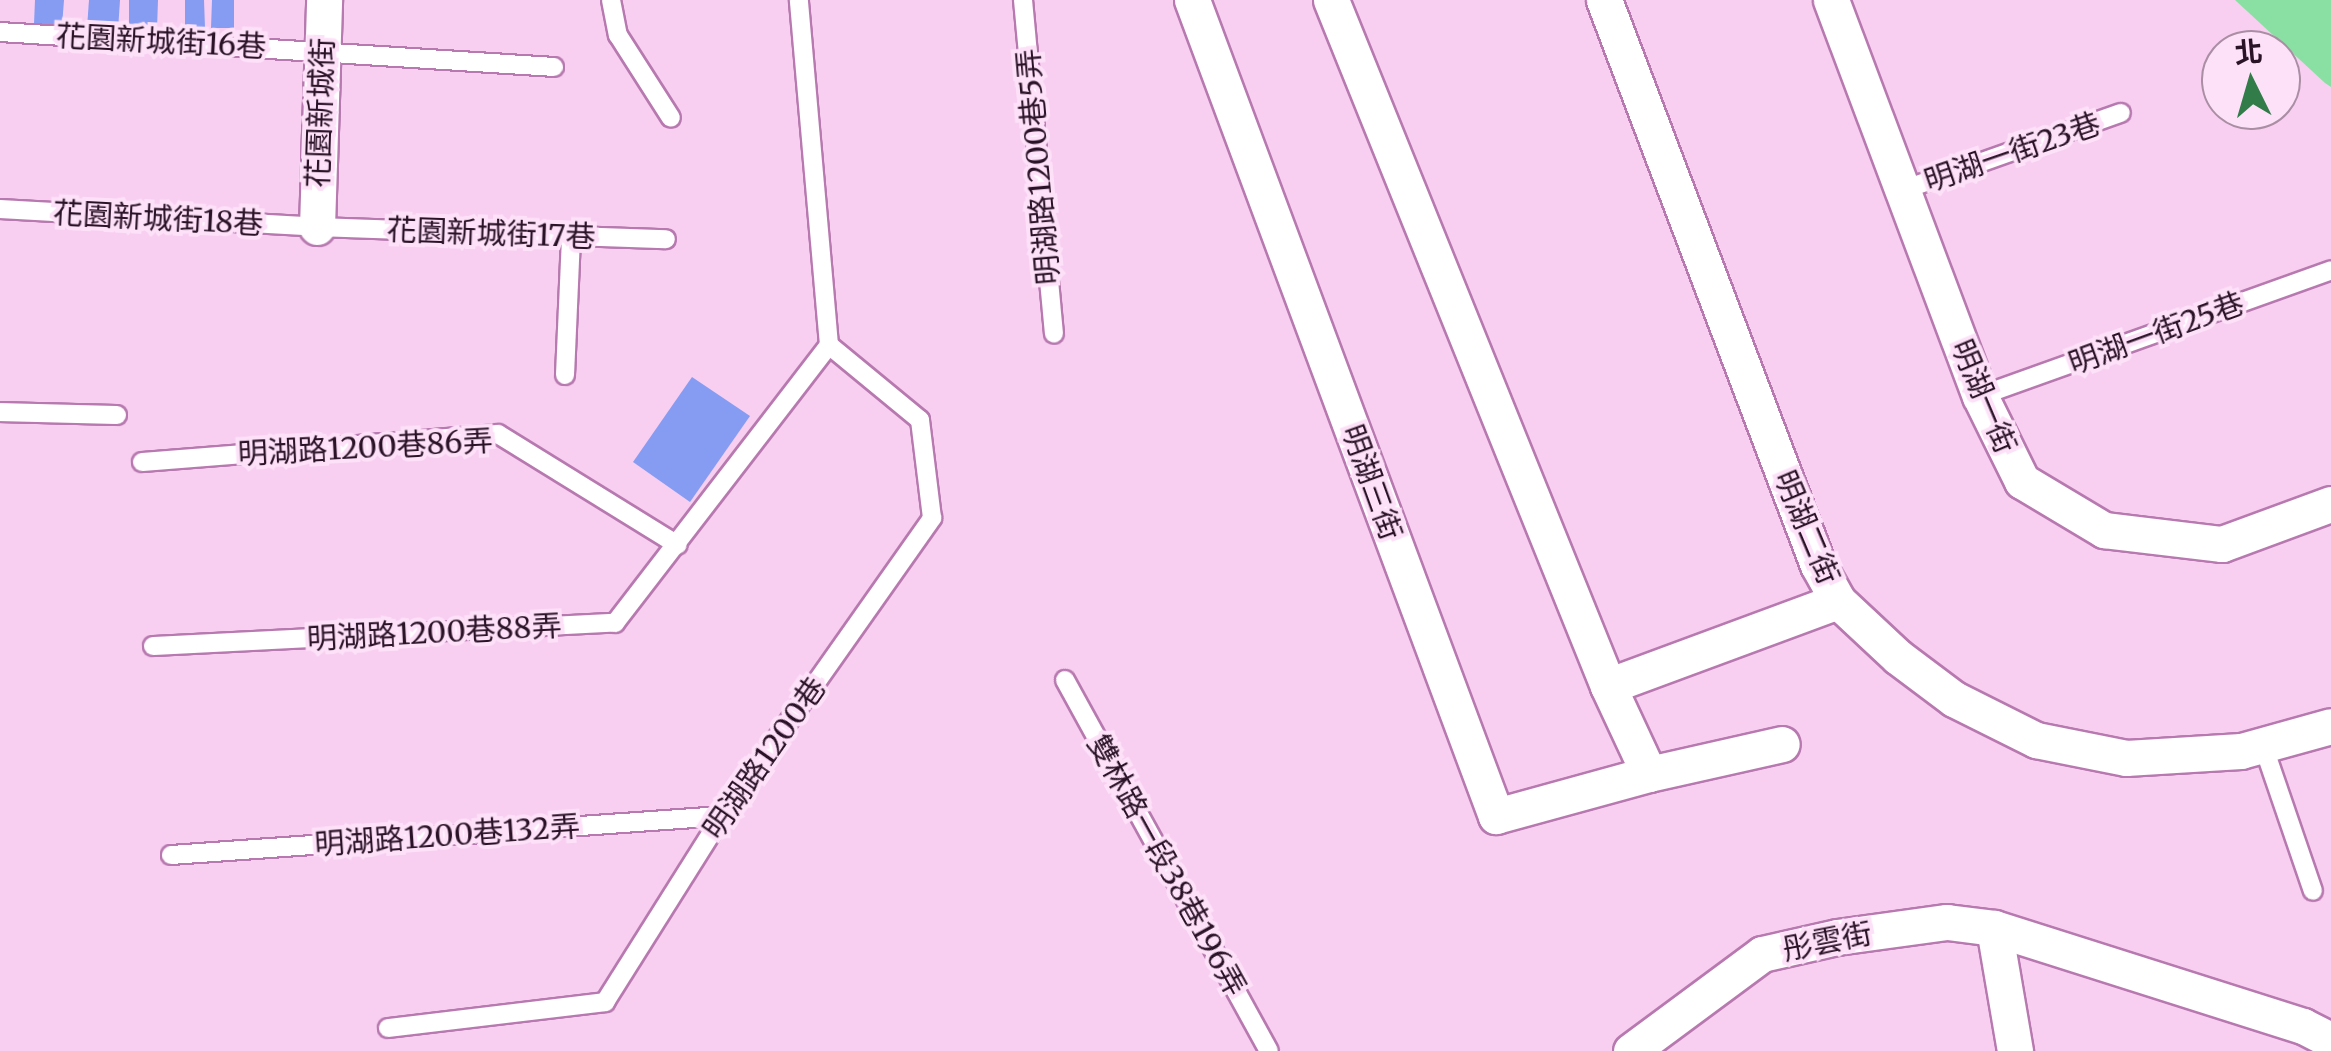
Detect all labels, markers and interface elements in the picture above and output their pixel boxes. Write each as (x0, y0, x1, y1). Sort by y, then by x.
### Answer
street label: 花園新城街16巷 (55, 18, 267, 64)
north arrow (2201, 30, 2301, 130)
text: 北 (2233, 33, 2264, 71)
street label: 花園新城街 (299, 37, 341, 189)
street label: 明湖路1200巷5弄 (1010, 47, 1066, 287)
street label: 明湖一街23巷 (1919, 105, 2105, 199)
street label: 花園新城街18巷 (52, 195, 264, 241)
street label: 花園新城街17巷 (386, 211, 596, 255)
street label: 明湖一街25巷 (2063, 285, 2249, 381)
street label: 明湖一街 (1944, 334, 2024, 458)
street label: 明湖三街 (1335, 419, 1409, 545)
street label: 明湖路1200巷86弄 (237, 422, 493, 472)
street label: 明湖二街 (1767, 465, 1847, 589)
street label: 明湖路1200巷88弄 (306, 607, 562, 657)
street label: 明湖路1200巷 (695, 670, 833, 846)
street label: 雙林路一段38巷196弄 (1080, 728, 1254, 1002)
street label: 明湖路1200巷132弄 (313, 808, 581, 862)
street label: 彤雲街 (1779, 915, 1875, 967)

